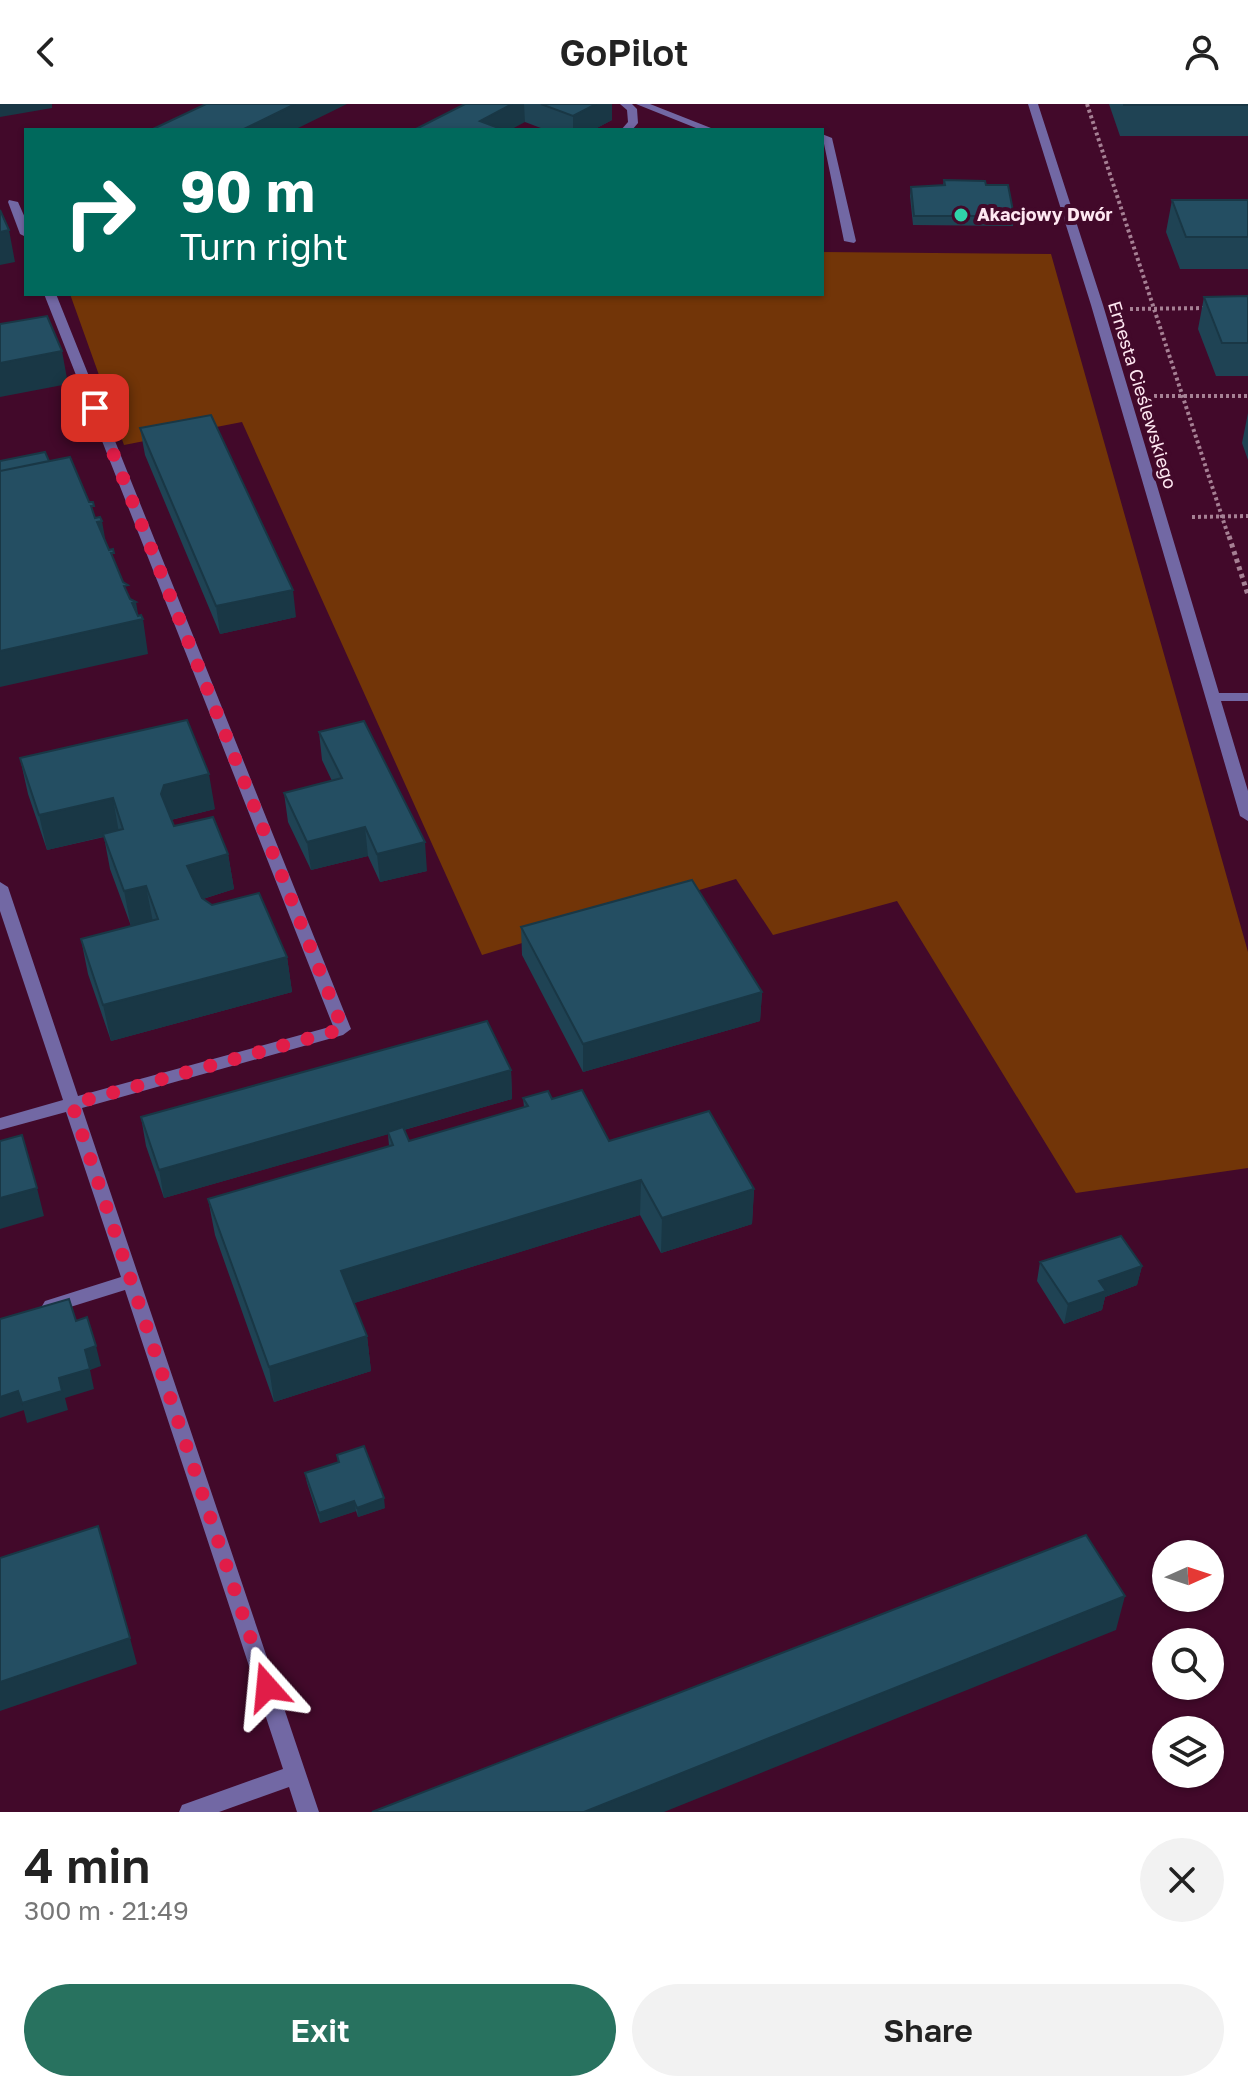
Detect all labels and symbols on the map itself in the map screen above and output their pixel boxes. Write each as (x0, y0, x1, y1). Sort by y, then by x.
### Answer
place label: Akacjowy Dwór (977, 203, 1113, 225)
marker: Akacjowy Dwór (952, 206, 970, 224)
street label: Ernesta Cieślewskiego (1104, 298, 1182, 491)
pin (61, 374, 129, 442)
north arrow (1152, 1540, 1224, 1612)
position arrow (225, 1645, 309, 1729)

